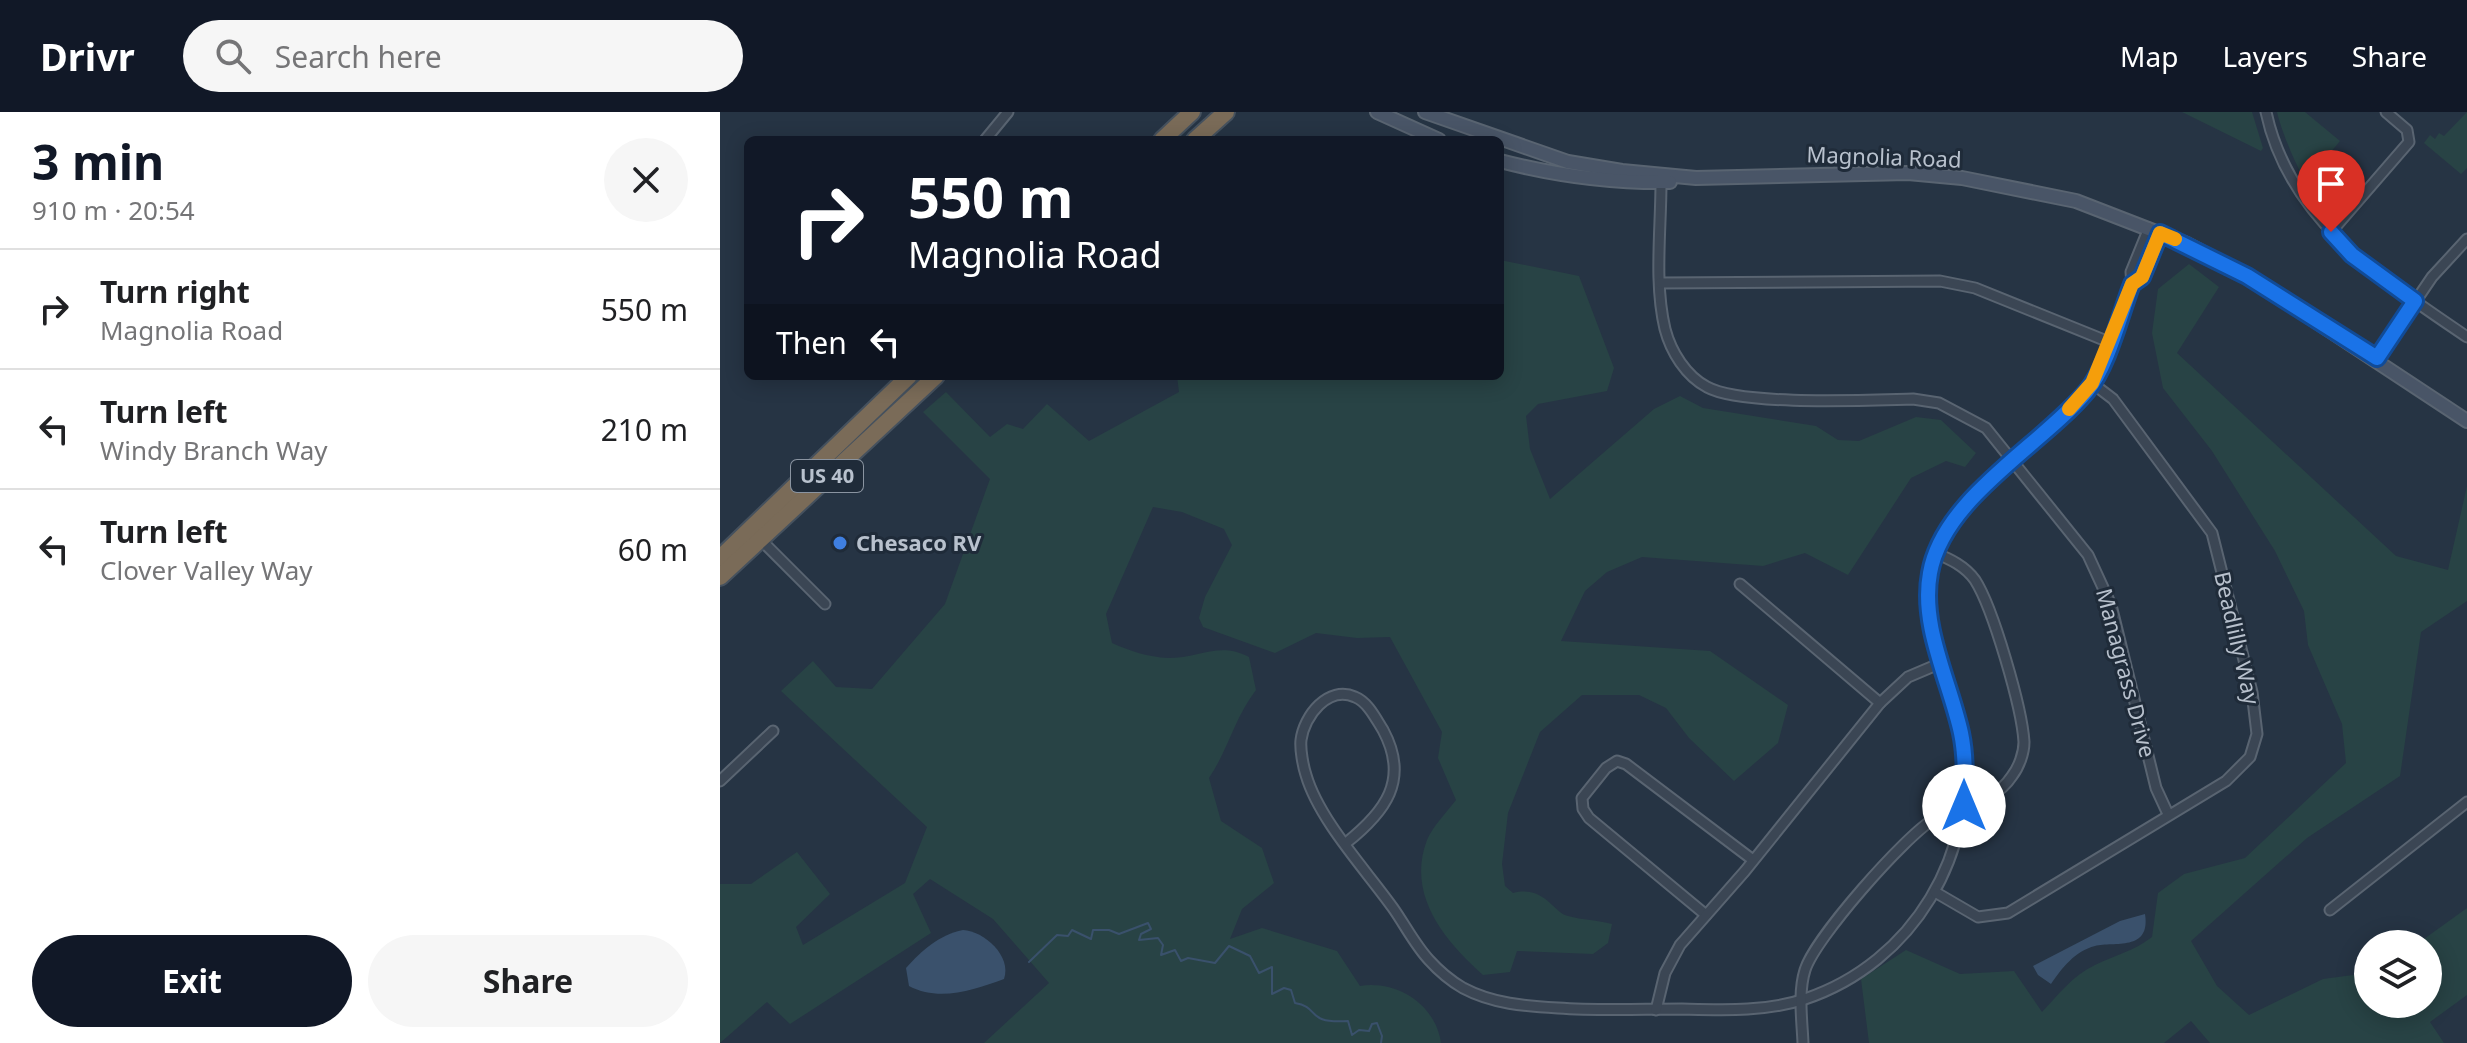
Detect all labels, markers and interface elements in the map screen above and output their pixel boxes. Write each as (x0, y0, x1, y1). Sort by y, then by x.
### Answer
search box (183, 20, 743, 92)
text: Drivr (40, 30, 135, 82)
icon: search (211, 34, 255, 78)
text: Search here (275, 36, 442, 77)
text: Map (2120, 37, 2178, 75)
text: Layers (2222, 37, 2308, 75)
text: Share (2352, 37, 2427, 75)
text: 3 min (32, 129, 164, 194)
button: close (604, 138, 688, 222)
street label: Magnolia Road (1806, 138, 1962, 174)
pin (2297, 150, 2365, 232)
text: 550 m (908, 158, 1073, 234)
icon: arrive (2309, 162, 2353, 206)
icon: right (776, 168, 880, 272)
text: 910 m · 20:54 (32, 192, 195, 228)
text: Magnolia Road (908, 230, 1162, 279)
text: Turn right (100, 271, 250, 312)
icon: right (32, 287, 76, 331)
text: 550 m (601, 289, 688, 330)
text: Magnolia Road (100, 312, 283, 348)
icon: left (863, 320, 907, 364)
text: Then (776, 322, 847, 363)
text: Turn left (100, 391, 228, 432)
icon: left (32, 407, 76, 451)
text: 210 m (601, 409, 688, 450)
text: Windy Branch Way (100, 432, 328, 468)
road number: US 40 (791, 460, 863, 492)
text: Turn left (100, 511, 228, 552)
icon: left (32, 527, 76, 571)
place label: Chesaco RV (856, 527, 982, 557)
text: 60 m (618, 529, 688, 570)
marker: Chesaco RV (831, 534, 849, 552)
text: Clover Valley Way (100, 552, 312, 588)
street label: Beadlilly Way (2208, 568, 2268, 708)
street label: Managrass Drive (2090, 585, 2164, 761)
position arrow (1922, 764, 2006, 848)
map controls (2354, 930, 2442, 1018)
button: layers (2354, 930, 2442, 1018)
button: Exit (32, 935, 352, 1027)
button: Share (368, 935, 688, 1027)

